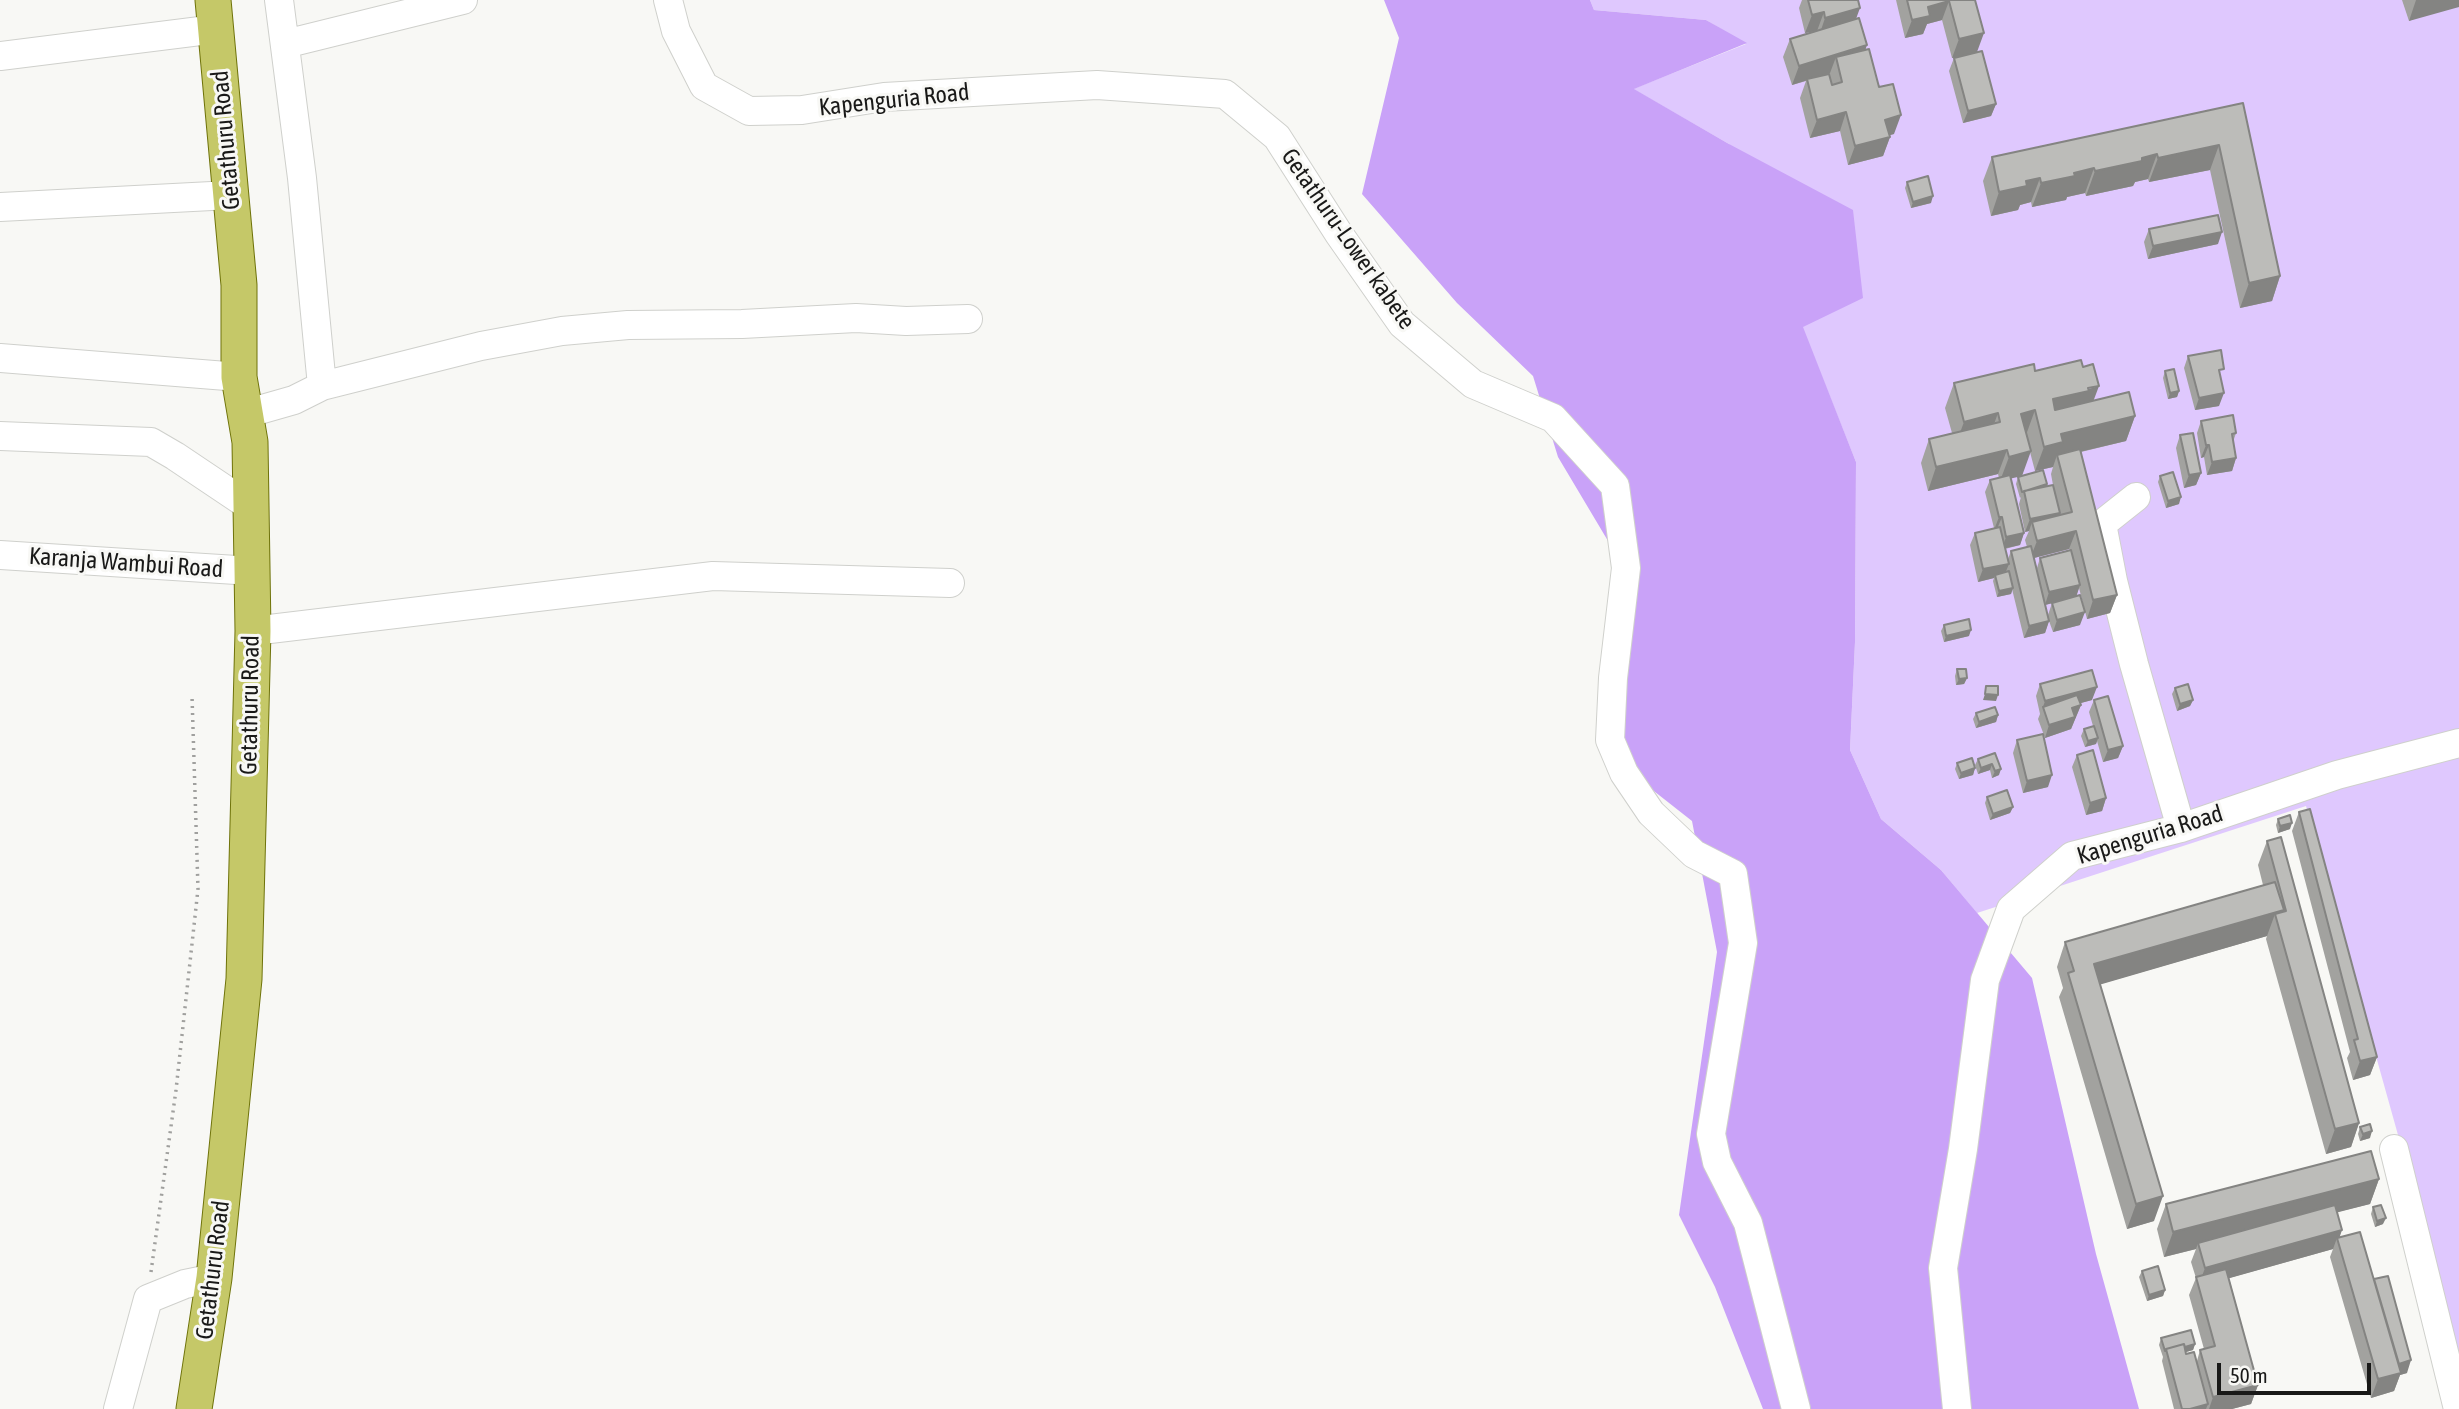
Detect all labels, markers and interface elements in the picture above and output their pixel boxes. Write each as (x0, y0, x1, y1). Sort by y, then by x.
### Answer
street label: Getathuru Road (206, 69, 246, 211)
street label: Kapenguria Road (817, 78, 971, 122)
street label: Getathuru-Lower kabete (1275, 143, 1421, 335)
street label: Karanja Wambui Road (28, 542, 224, 584)
street label: Getathuru Road (234, 635, 266, 775)
street label: Kapenguria Road (2074, 799, 2226, 871)
street label: Getathuru Road (190, 1199, 236, 1341)
scale bar (2221, 1350, 2375, 1394)
text: 50 m (2230, 1363, 2268, 1387)

